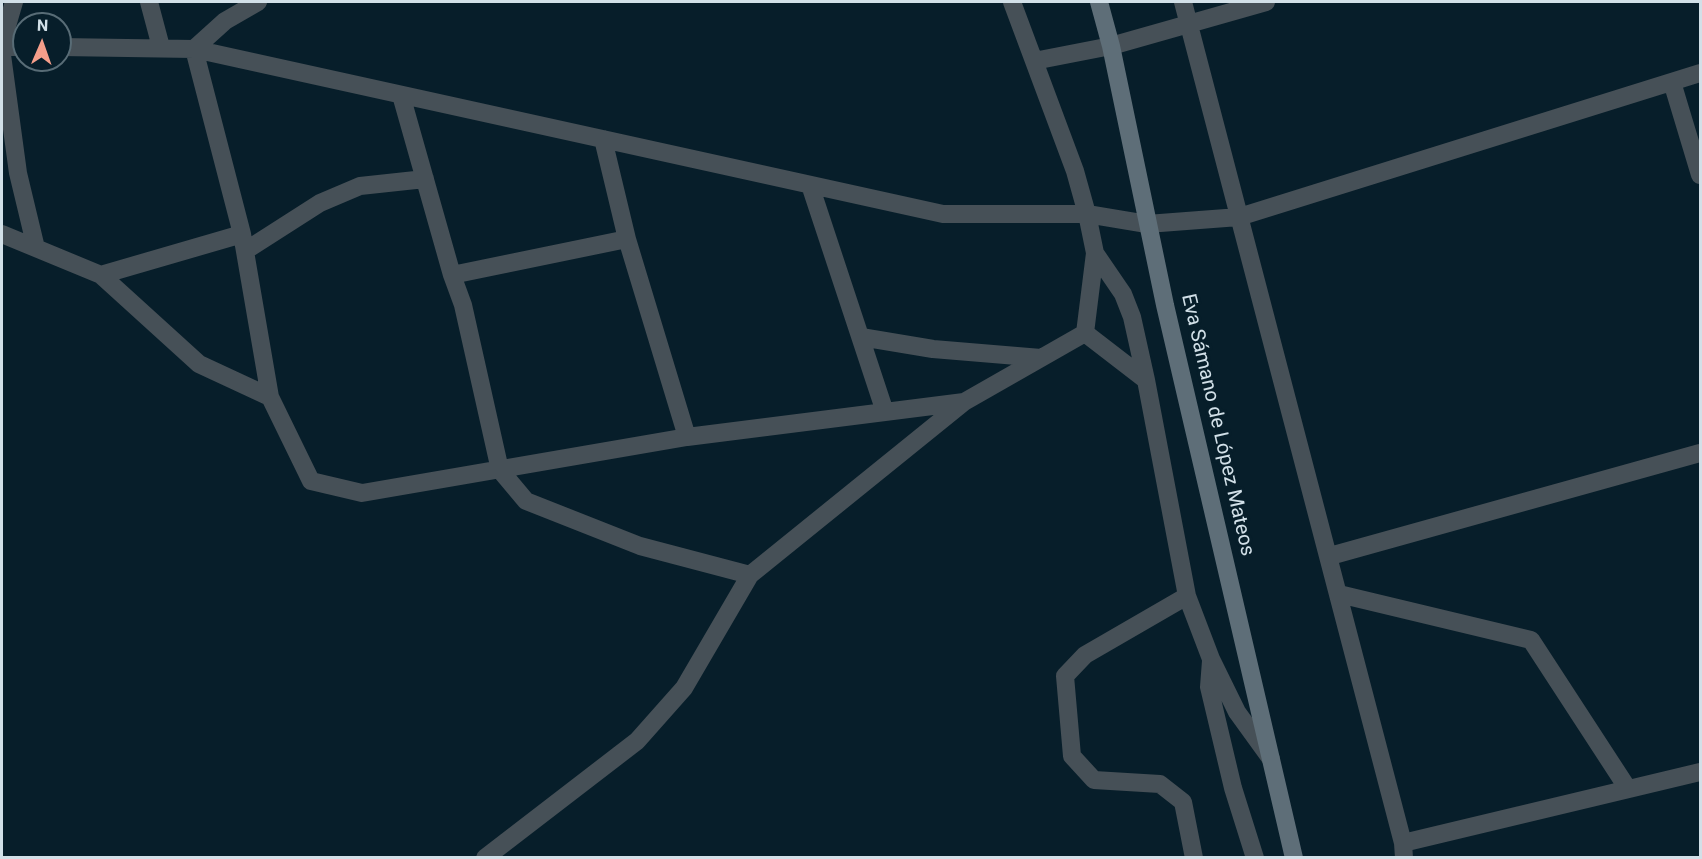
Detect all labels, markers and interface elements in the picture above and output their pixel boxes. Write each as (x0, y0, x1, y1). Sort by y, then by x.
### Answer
north arrow (12, 12, 72, 72)
text: N (37, 16, 49, 35)
street label: Eva Sámano de López Mateos (1175, 292, 1259, 558)

